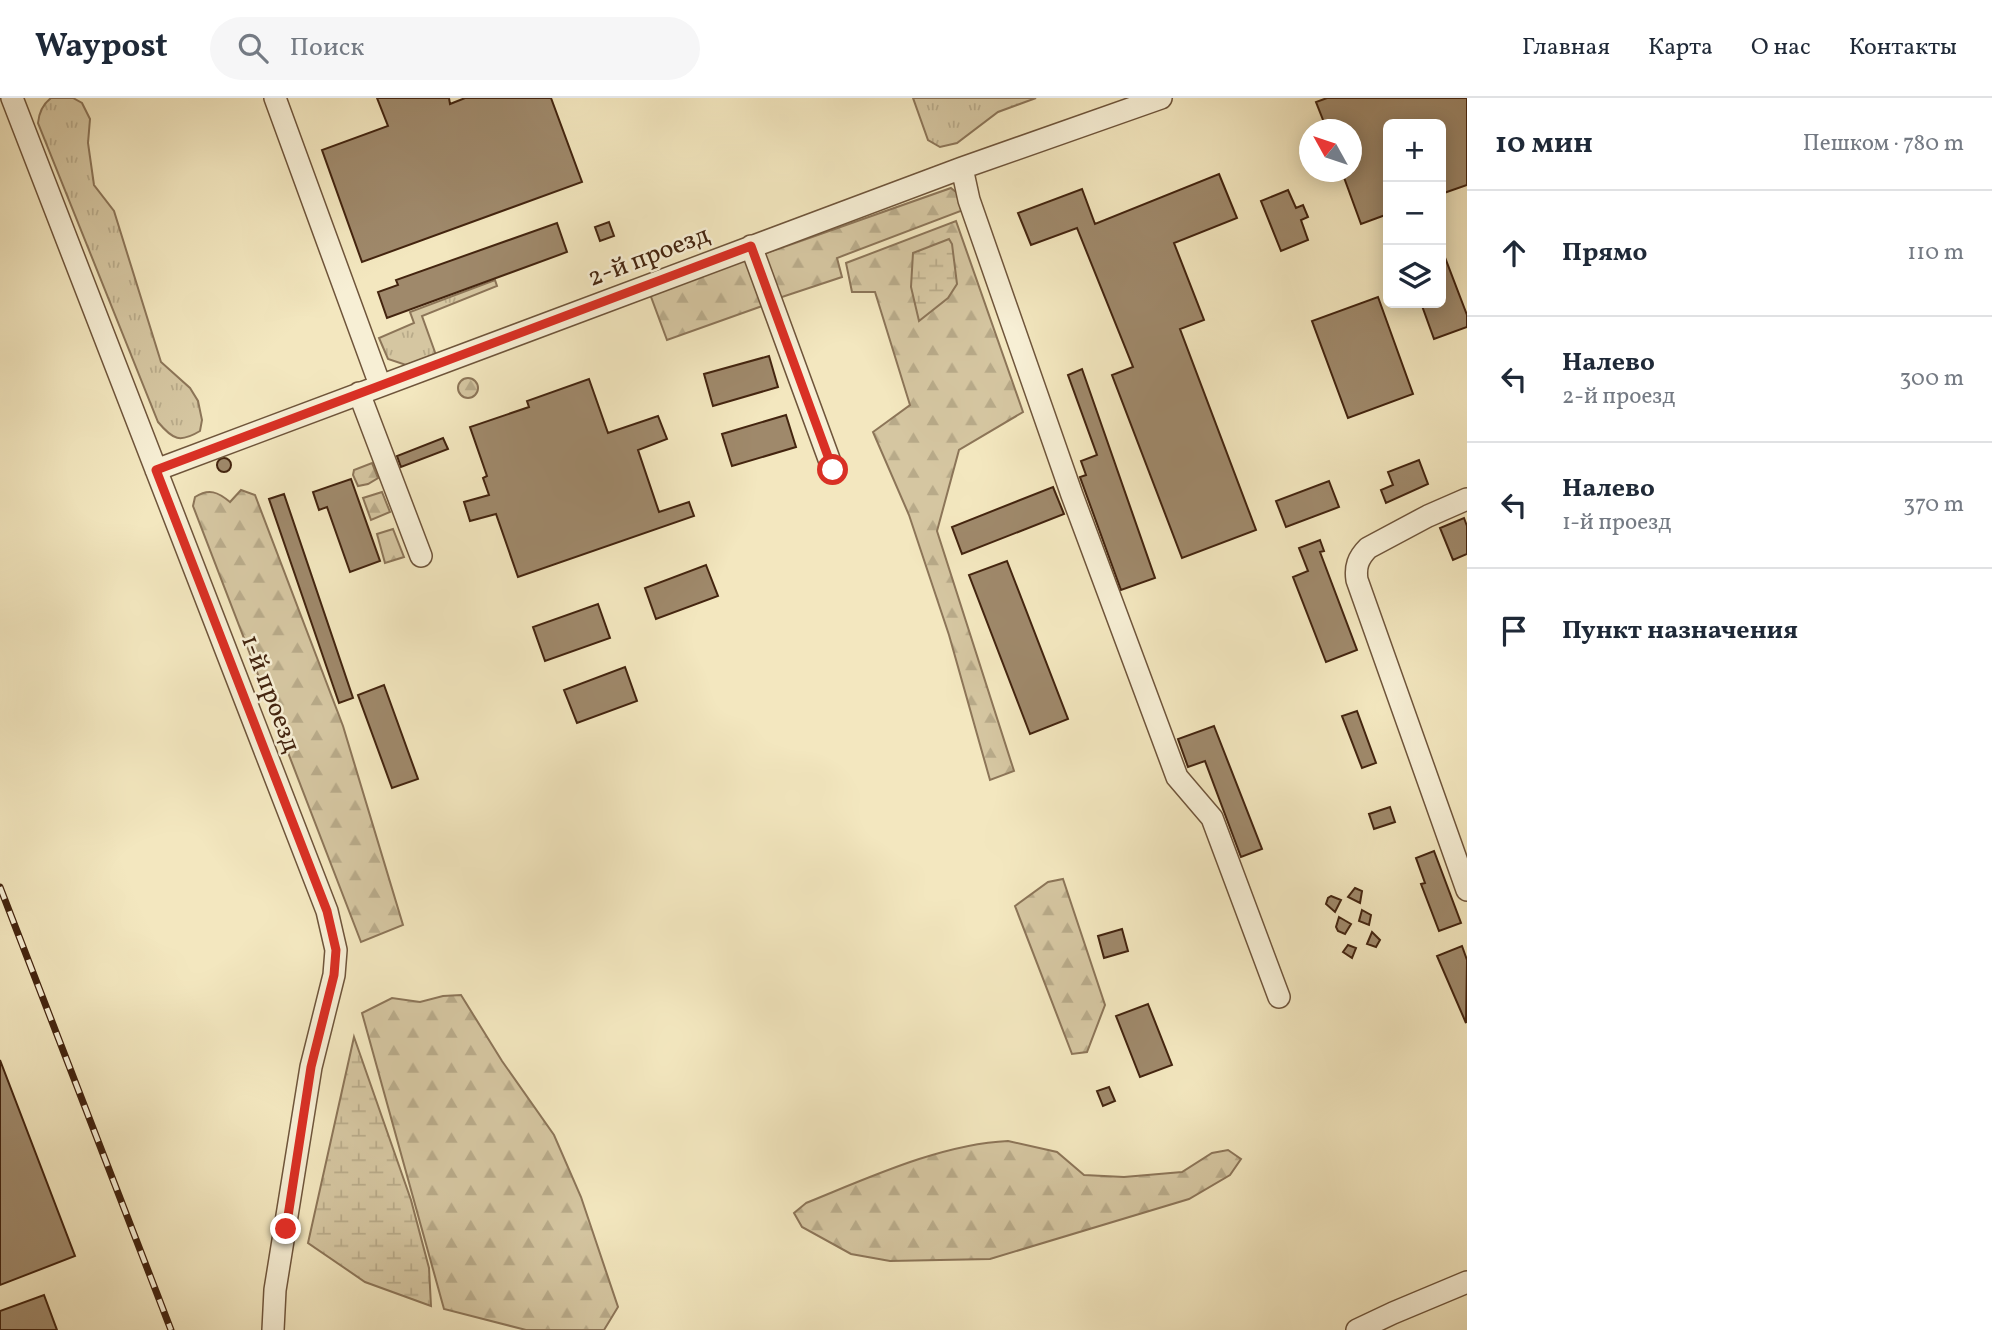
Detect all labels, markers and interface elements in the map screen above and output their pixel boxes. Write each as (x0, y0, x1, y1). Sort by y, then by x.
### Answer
search box (210, 17, 700, 80)
text: Waypost (35, 25, 168, 71)
icon: search (234, 29, 272, 67)
text: Поиск (290, 30, 364, 66)
text: Главная (1522, 31, 1610, 65)
text: Карта (1648, 31, 1713, 65)
text: О нас (1751, 31, 1811, 65)
text: Контакты (1849, 31, 1957, 65)
north arrow (1299, 119, 1362, 182)
map controls (1383, 119, 1446, 308)
button: + (1383, 119, 1446, 182)
text: 10 мин (1495, 123, 1593, 165)
text: Пешком · 780 m (1803, 128, 1964, 160)
button: − (1383, 182, 1446, 245)
street label: 2-й проезд (582, 217, 715, 297)
icon: ahead (1495, 234, 1533, 272)
text: Прямо (1562, 235, 1647, 271)
text: 110 m (1907, 237, 1964, 269)
button: layers (1383, 245, 1446, 308)
text: Налево (1562, 345, 1655, 381)
icon: left (1495, 360, 1533, 398)
text: 300 m (1900, 363, 1964, 395)
text: 2-й проезд (1562, 381, 1675, 413)
route start (817, 454, 848, 485)
text: Налево (1562, 471, 1655, 507)
icon: left (1495, 486, 1533, 524)
text: 370 m (1903, 489, 1964, 521)
text: 1-й проезд (1562, 507, 1671, 539)
icon: arrive (1495, 612, 1533, 650)
text: Пункт назначения (1562, 613, 1798, 649)
street label: 1-й проезд (231, 630, 309, 758)
route end (270, 1213, 301, 1244)

